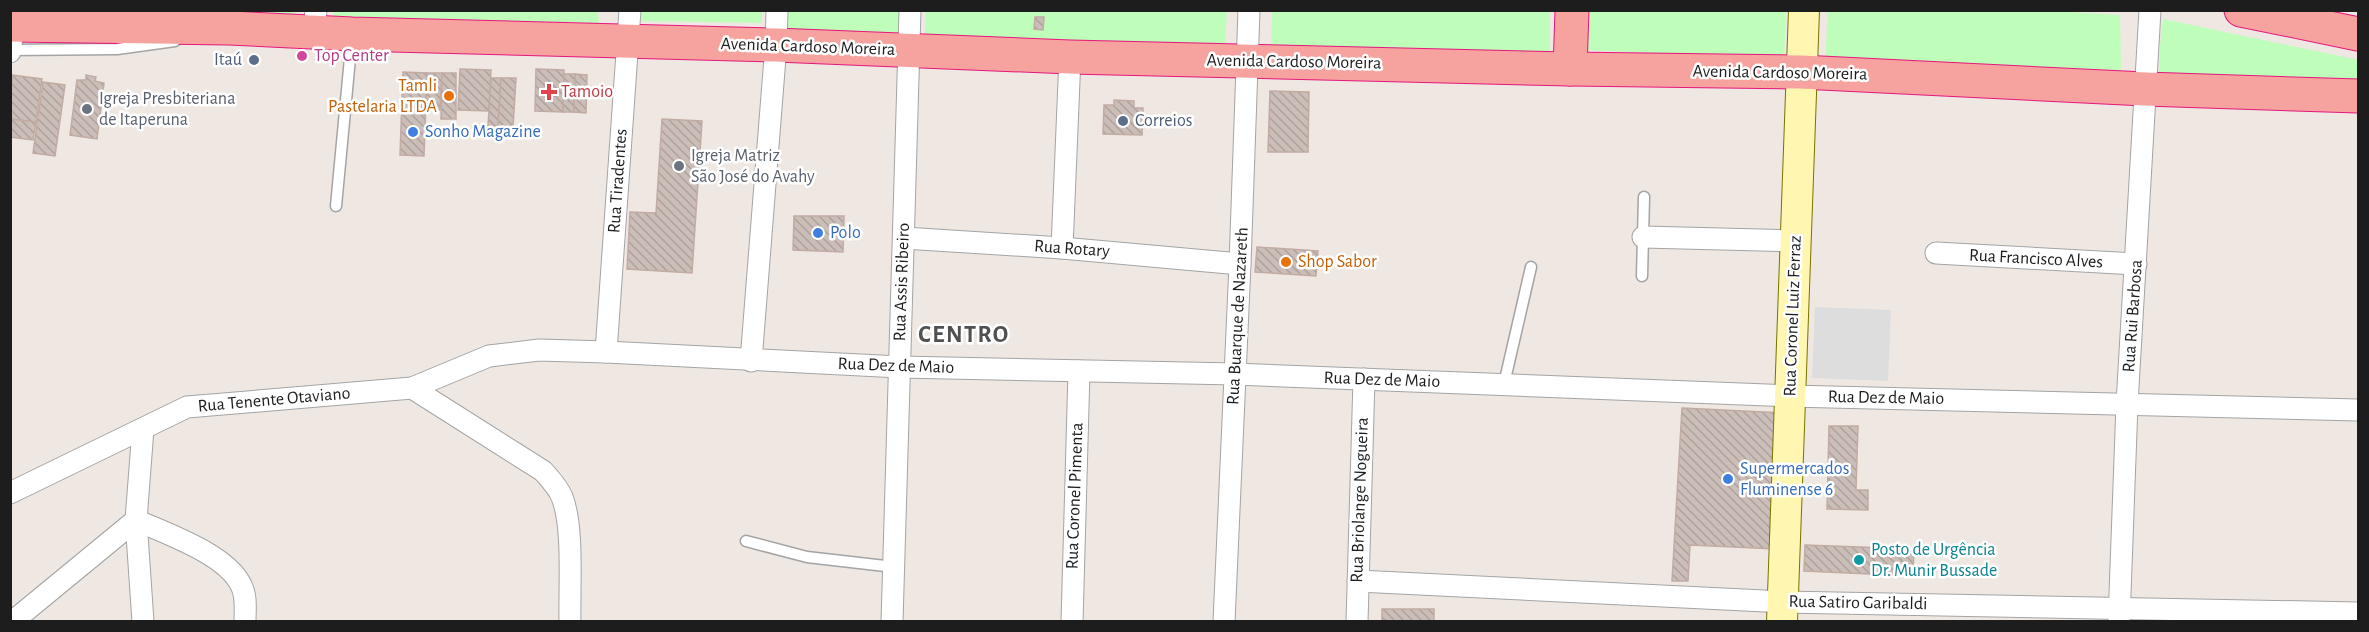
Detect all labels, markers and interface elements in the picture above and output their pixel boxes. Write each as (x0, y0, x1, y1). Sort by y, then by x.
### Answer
street label: Avenida Cardoso Moreira (720, 35, 896, 59)
place label: Top Center (314, 47, 389, 65)
marker: Top Center (295, 49, 309, 63)
place label: Itaú (214, 51, 242, 69)
street label: Avenida Cardoso Moreira (1206, 51, 1382, 73)
marker: Itaú (247, 53, 261, 67)
street label: Avenida Cardoso Moreira (1692, 62, 1868, 84)
place label: Tamli Pastelaria LTDA (328, 77, 438, 116)
place label: Tamoio (561, 83, 613, 101)
marker: Tamoio (542, 85, 556, 99)
marker: Tamli Pastelaria LTDA (442, 89, 456, 103)
place label: Igreja Presbiteriana de Itaperuna (99, 90, 235, 129)
marker: Igreja Presbiteriana de Itaperuna (80, 102, 94, 116)
place label: Correios (1135, 112, 1192, 130)
marker: Correios (1116, 114, 1130, 128)
place label: Sonho Magazine (425, 123, 541, 141)
marker: Sonho Magazine (406, 125, 420, 139)
street label: Rua Tiradentes (605, 128, 631, 234)
place label: Igreja Matriz São José do Avahy (691, 147, 815, 186)
marker: Igreja Matriz São José do Avahy (672, 159, 686, 173)
street label: Rua Assis Ribeiro (891, 222, 913, 342)
place label: Polo (830, 224, 861, 242)
marker: Polo (811, 226, 825, 240)
street label: Rua Buarque de Nazareth (1224, 227, 1252, 405)
street label: Rua Coronel Luiz Ferraz (1781, 235, 1805, 397)
street label: Rua Rotary (1034, 237, 1111, 261)
street label: Rua Francisco Alves (1969, 247, 2103, 271)
place label: Shop Sabor (1298, 253, 1377, 271)
marker: Shop Sabor (1279, 255, 1293, 269)
street label: Rua Rui Barbosa (2120, 259, 2146, 373)
district label: CENTRO (918, 323, 1010, 347)
street label: Rua Dez de Maio (837, 355, 955, 377)
street label: Rua Dez de Maio (1323, 369, 1441, 391)
street label: Rua Tenente Otaviano (197, 384, 351, 416)
street label: Rua Dez de Maio (1828, 388, 1945, 408)
street label: Rua Briolange Nogueira (1348, 417, 1372, 583)
street label: Rua Coronel Pimenta (1063, 422, 1087, 570)
place label: Supermercados Fluminense 6 (1740, 460, 1849, 499)
marker: Supermercados Fluminense 6 (1721, 472, 1735, 486)
place label: Posto de Urgência Dr. Munir Bussade (1871, 541, 1997, 580)
marker: Posto de Urgência Dr. Munir Bussade (1852, 553, 1866, 567)
street label: Rua Satiro Garibaldi (1788, 593, 1928, 613)

